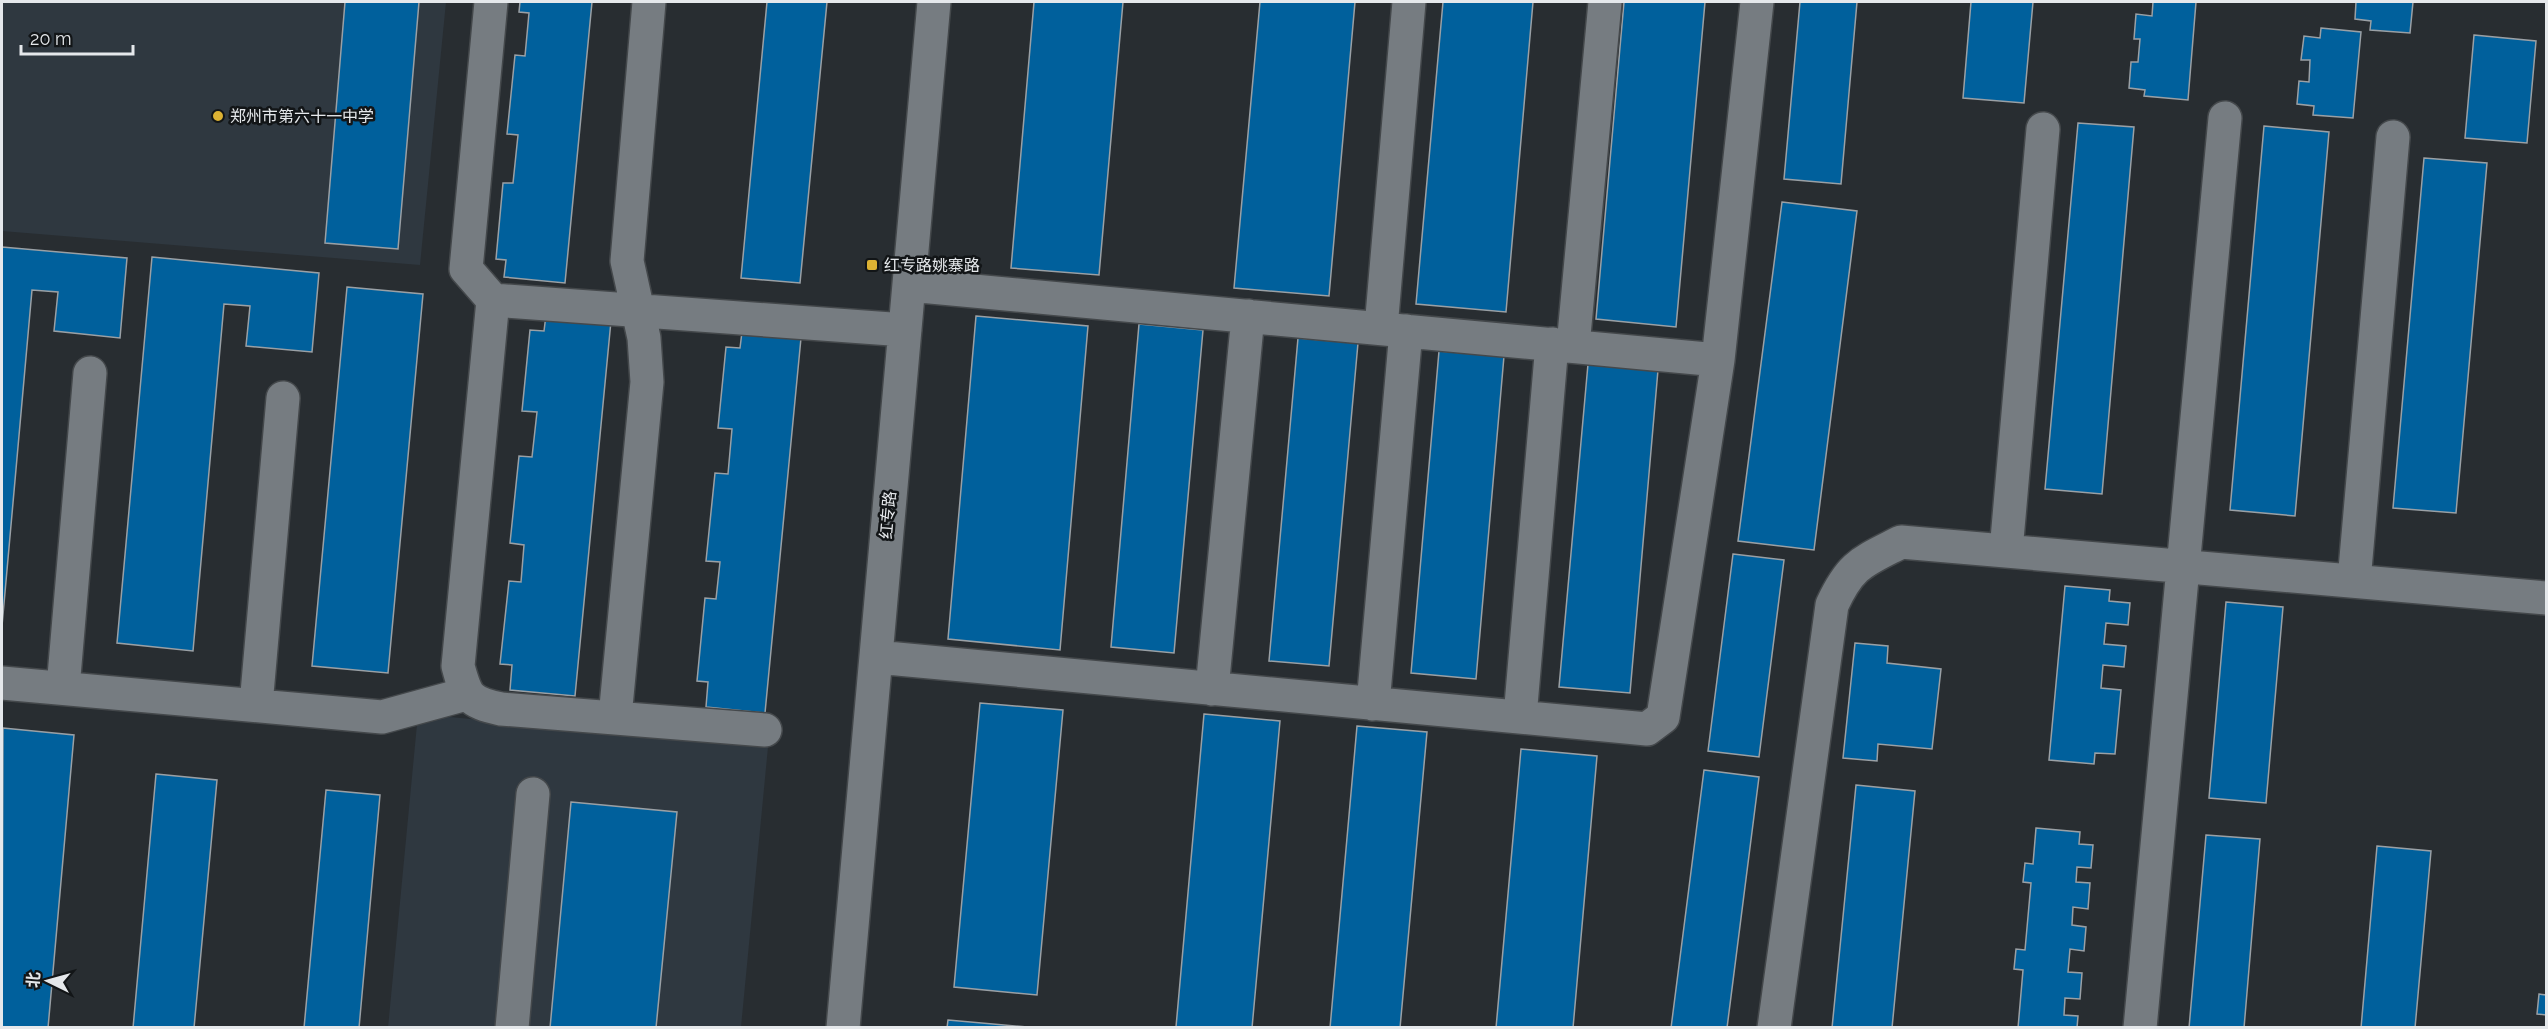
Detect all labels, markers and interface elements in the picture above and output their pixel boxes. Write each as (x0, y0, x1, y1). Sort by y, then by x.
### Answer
scale bar (21, 18, 134, 56)
text: 20 m (30, 28, 72, 49)
place label: 郑州市第六十一中学 (230, 107, 374, 126)
marker: 郑州市第六十一中学 (211, 109, 225, 123)
place label: 红专路姚寨路 (884, 256, 980, 275)
marker: 红专路姚寨路 (865, 258, 879, 272)
street label: 红专路 (876, 490, 900, 540)
north arrow (18, 951, 78, 1011)
text: 北 (23, 971, 44, 989)

